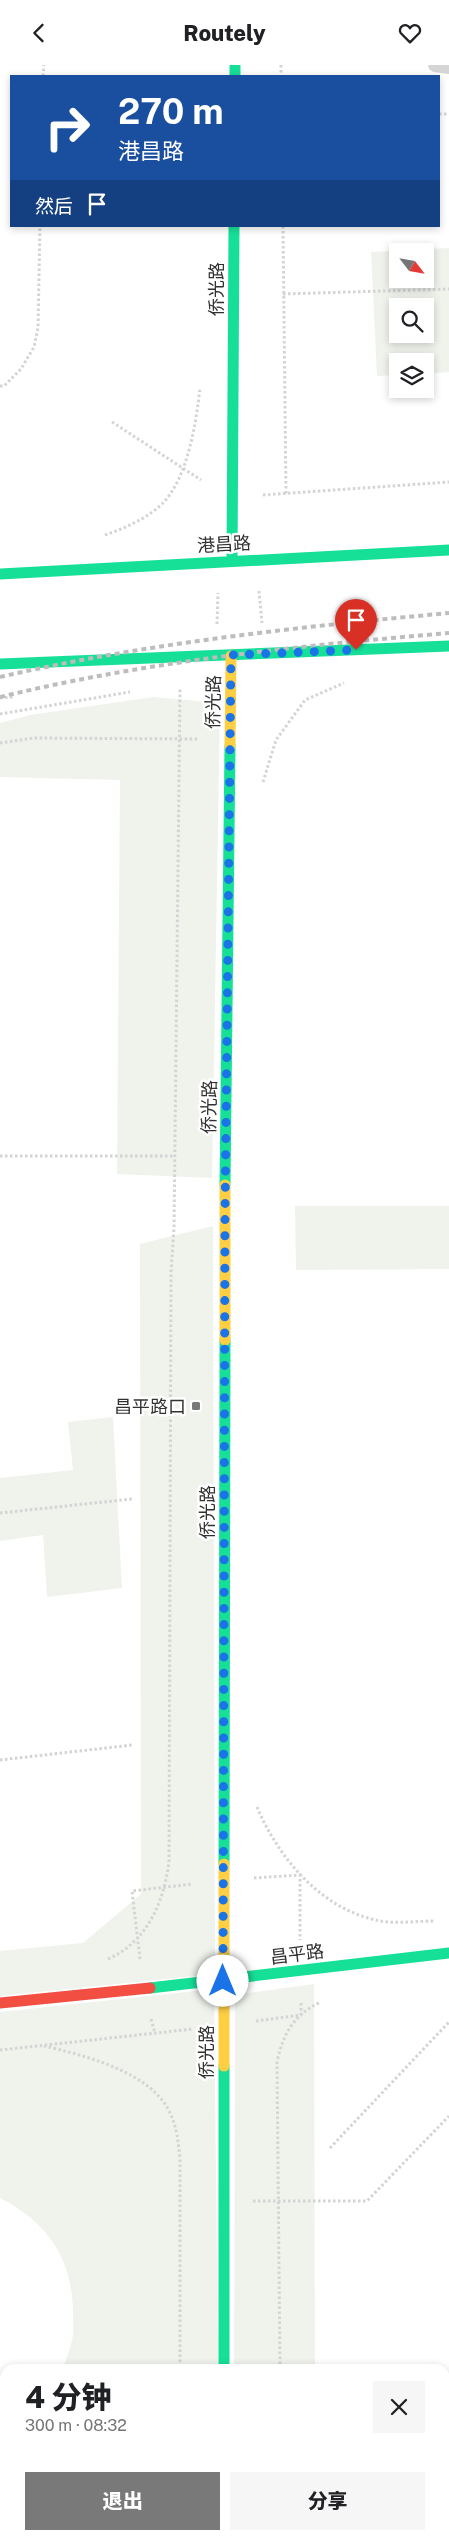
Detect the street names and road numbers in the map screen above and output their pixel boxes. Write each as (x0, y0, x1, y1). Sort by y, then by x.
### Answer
street label: 侨光路 (206, 262, 227, 316)
street label: 港昌路 (196, 532, 252, 556)
street label: 侨光路 (202, 675, 224, 729)
street label: 侨光路 (198, 1080, 220, 1134)
street label: 侨光路 (197, 1485, 218, 1539)
street label: 昌平路 (269, 1940, 325, 1968)
street label: 侨光路 (196, 2025, 217, 2079)

